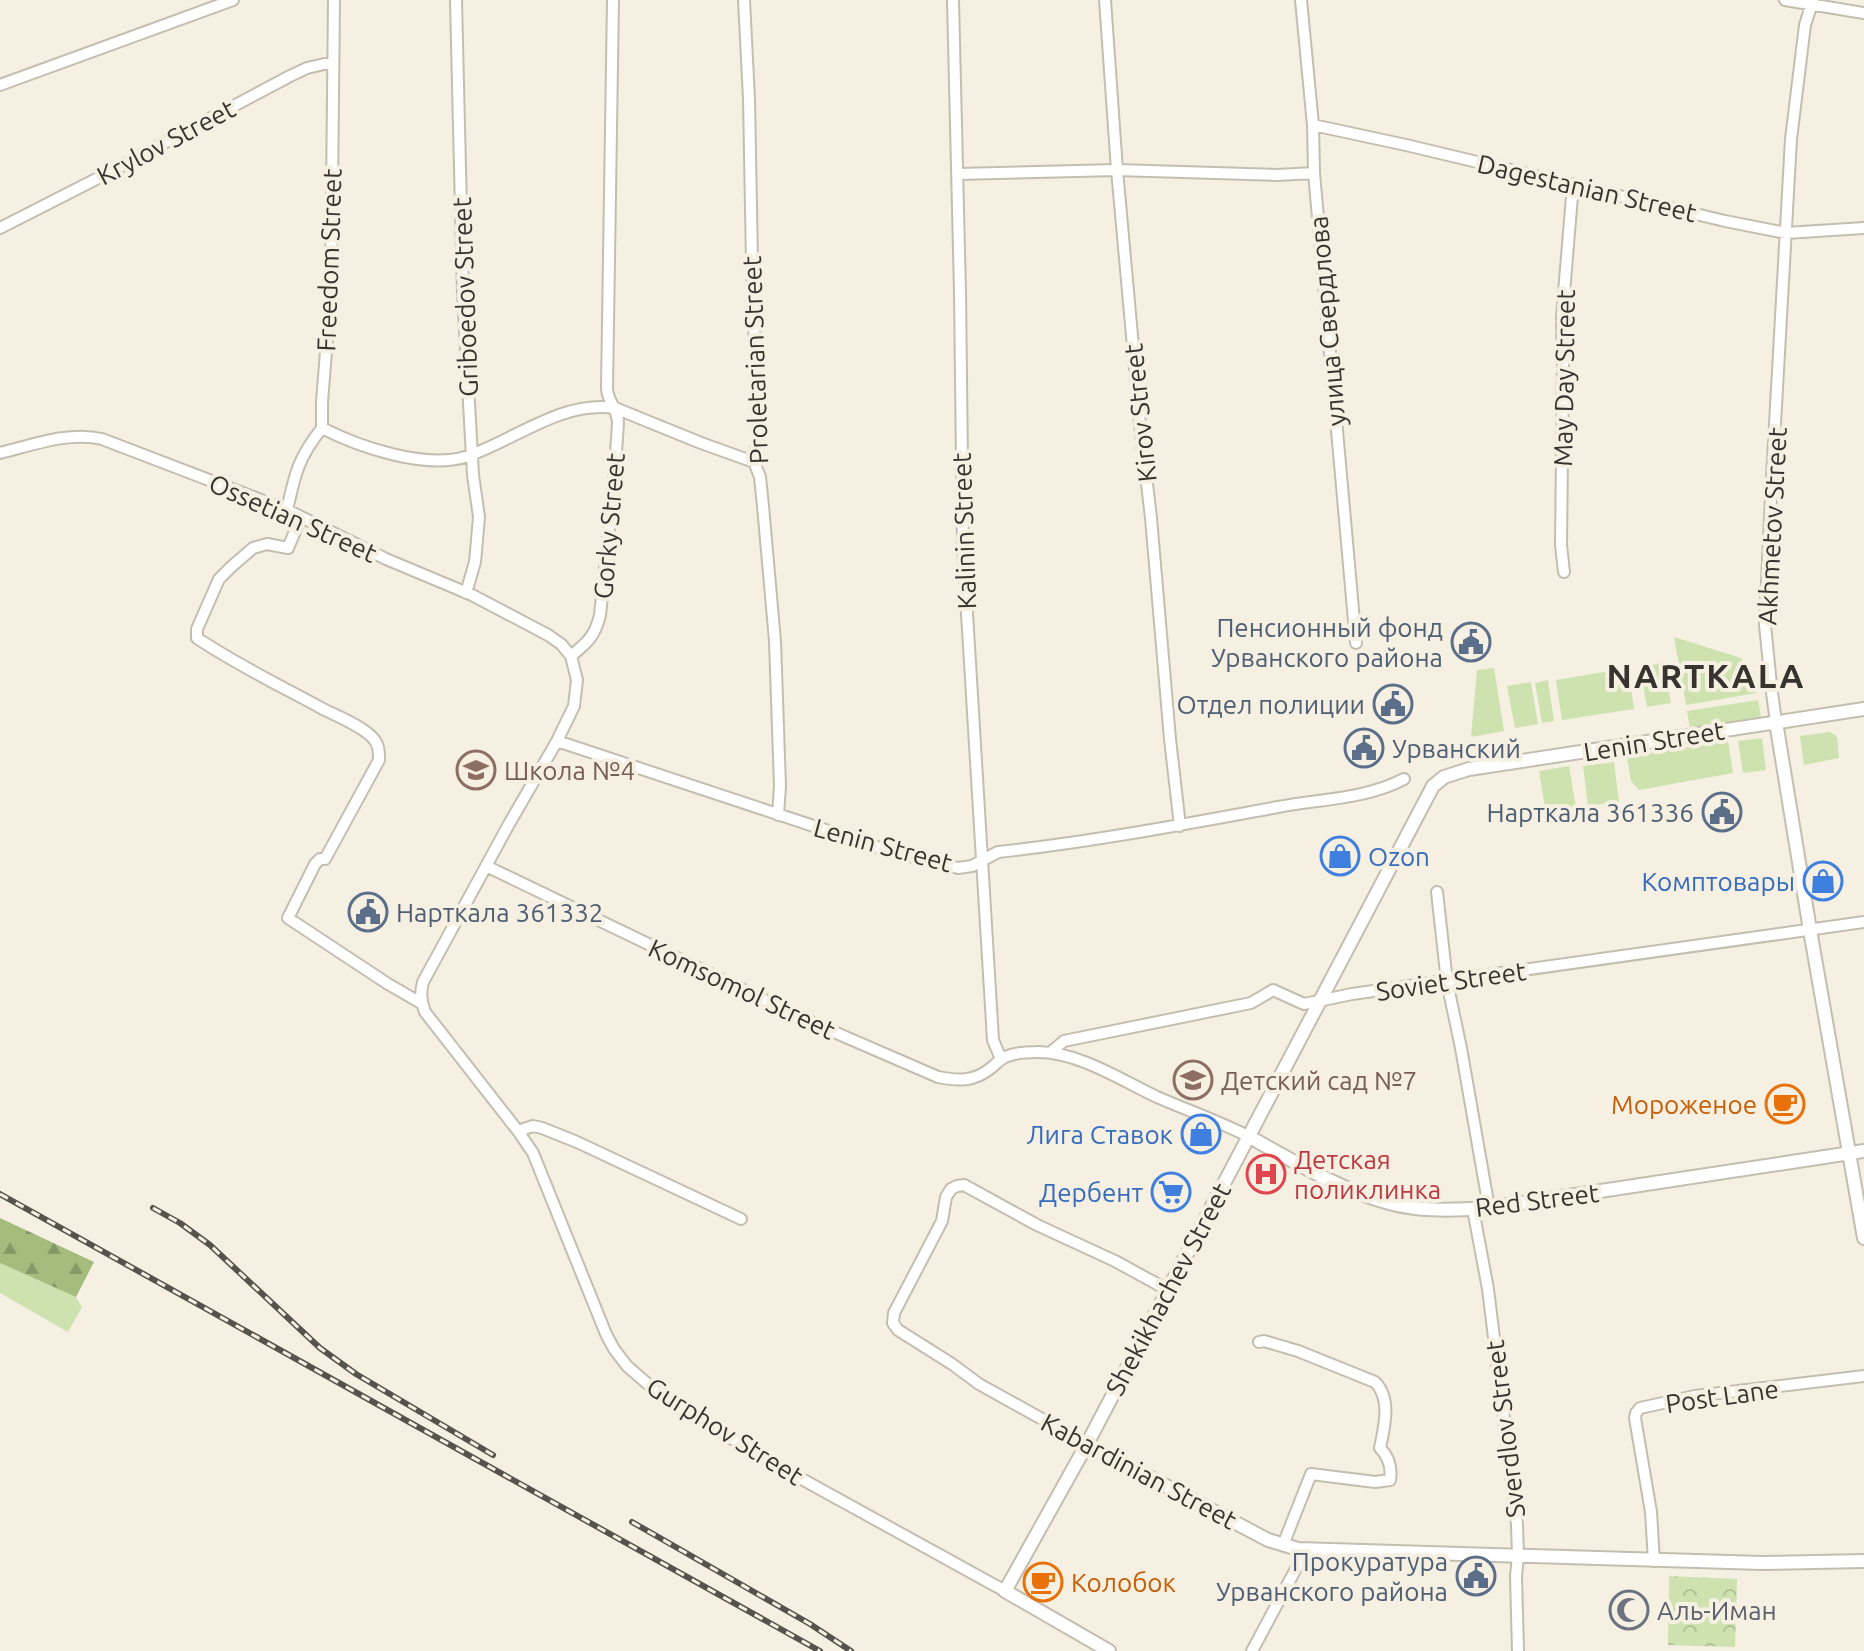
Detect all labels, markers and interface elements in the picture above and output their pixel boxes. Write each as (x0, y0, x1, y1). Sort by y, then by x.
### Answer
street label: Krylov Street (92, 94, 240, 190)
street label: Dagestanian Street (1475, 149, 1699, 227)
street label: Freedom Street (311, 168, 347, 352)
street label: Griboedov Street (447, 197, 483, 397)
street label: улица Свердлова (1303, 215, 1351, 427)
street label: Proletarian Street (737, 255, 773, 465)
street label: May Day Street (1548, 289, 1580, 467)
street label: Kirov Street (1118, 342, 1162, 484)
street label: Akhmetov Street (1752, 426, 1792, 626)
street label: Gorky Street (588, 452, 630, 600)
street label: Kalinin Street (947, 452, 981, 610)
street label: Ossetian Street (205, 468, 381, 568)
place label: Пенсионный фонд Урванского района (1211, 613, 1443, 672)
public building icon: Пенсионный фонд Урванского района (1450, 621, 1492, 663)
district label: NARTKALA (1607, 656, 1805, 694)
public building icon: Отдел полиции (1372, 683, 1414, 725)
place label: Отдел полиции (1177, 690, 1365, 719)
street label: Lenin Street (1582, 716, 1726, 766)
public building icon: Урванский (1343, 727, 1385, 769)
place label: Урванский (1392, 734, 1521, 763)
school or university icon: Школа №4 (455, 749, 497, 791)
place label: Школа №4 (504, 756, 635, 785)
public building icon: Нарткала 361336 (1701, 791, 1743, 833)
place label: Нарткала 361336 (1487, 798, 1694, 827)
street label: Lenin Street (811, 813, 955, 877)
shop icon: Ozon (1319, 835, 1361, 877)
place label: Ozon (1368, 842, 1430, 871)
shop icon: Комптовары (1802, 860, 1844, 902)
place label: Комптовары (1641, 867, 1795, 896)
public building icon: Нарткала 361332 (347, 891, 389, 933)
place label: Нарткала 361332 (396, 898, 603, 927)
street label: Komsomol Street (644, 933, 840, 1045)
street label: Soviet Street (1374, 956, 1528, 1006)
school or university icon: Детский сад №7 (1172, 1059, 1214, 1101)
place label: Детский сад №7 (1221, 1066, 1417, 1095)
cafe icon: Мороженое (1764, 1083, 1806, 1125)
place label: Мороженое (1611, 1090, 1757, 1119)
shop icon: Лига Ставок (1180, 1113, 1222, 1155)
place label: Лига Ставок (1027, 1120, 1173, 1149)
place label: Детская поликлинка (1294, 1145, 1441, 1204)
hospital icon: Детская поликлинка (1245, 1153, 1287, 1195)
supermarket icon: Дербент (1150, 1171, 1192, 1213)
place label: Дербент (1039, 1178, 1143, 1207)
street label: Shekikhachev Street (1100, 1178, 1236, 1400)
street label: Red Street (1474, 1178, 1600, 1222)
street label: Sverdlov Street (1480, 1339, 1530, 1519)
street label: Gurphov Street (642, 1371, 808, 1491)
street label: Post Lane (1664, 1374, 1780, 1418)
street label: Kabardinian Street (1036, 1407, 1242, 1535)
place label: Прокуратура Урванского района (1216, 1547, 1448, 1606)
public building icon: Прокуратура Урванского района (1455, 1555, 1497, 1597)
cafe icon: Колобок (1022, 1561, 1064, 1603)
place label: Колобок (1071, 1568, 1176, 1597)
mosque icon: Аль-Иман (1608, 1589, 1650, 1631)
place label: Аль-Иман (1657, 1596, 1777, 1625)

